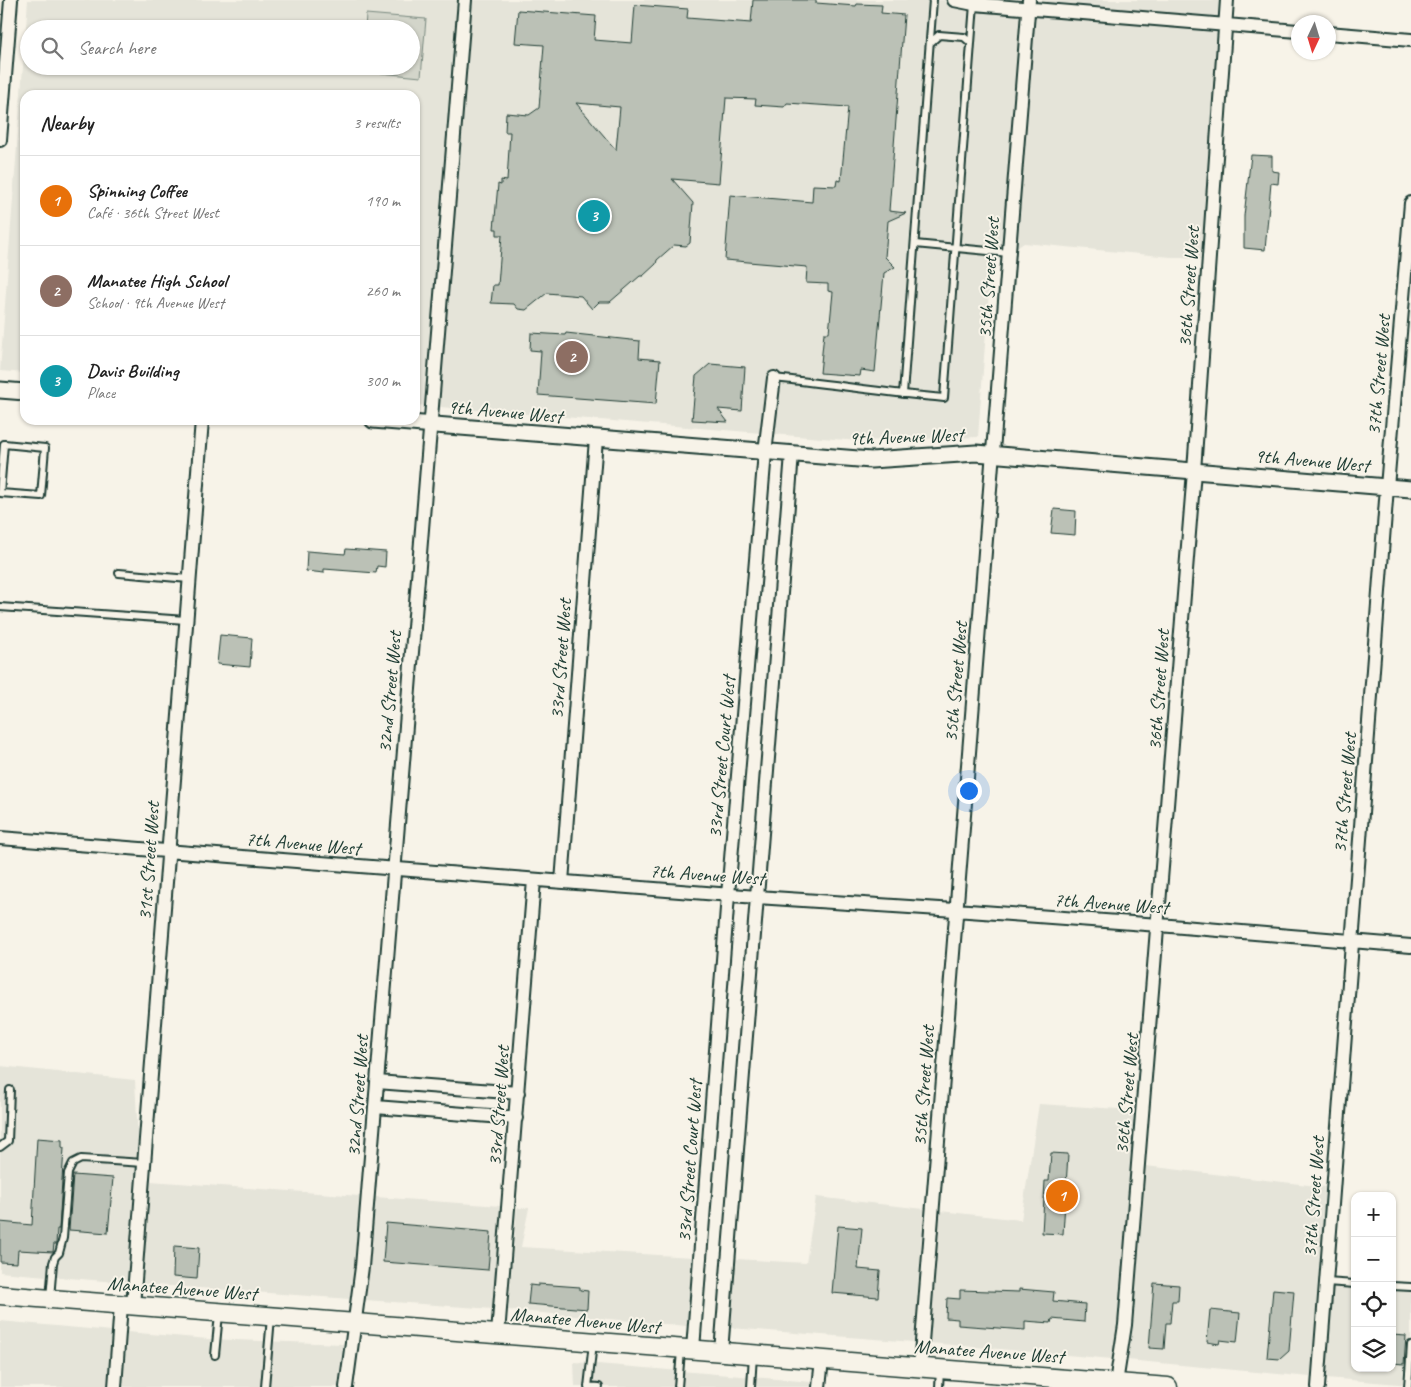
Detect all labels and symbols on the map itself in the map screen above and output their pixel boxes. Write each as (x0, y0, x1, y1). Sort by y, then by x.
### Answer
north arrow (1291, 15, 1336, 60)
pin: 3 (578, 197, 610, 235)
street label: 35th Street West (972, 215, 1005, 339)
street label: 36th Street West (1172, 224, 1205, 348)
street label: 37th Street West (1361, 311, 1396, 436)
pin: 2 (556, 338, 588, 376)
street label: 9th Avenue West (447, 394, 567, 429)
street label: 9th Avenue West (848, 422, 967, 451)
street label: 9th Avenue West (1254, 443, 1374, 478)
street label: 33rd Street West (544, 596, 577, 720)
street label: 35th Street West (938, 618, 973, 743)
street label: 36th Street West (1142, 627, 1175, 751)
street label: 32nd Street West (372, 628, 407, 754)
street label: 33rd Street Court West (702, 672, 741, 839)
street label: 37th Street West (1327, 729, 1362, 854)
your location (956, 778, 982, 804)
street label: 31st Street West (132, 799, 165, 921)
street label: 7th Avenue West (245, 826, 365, 861)
street label: 7th Avenue West (649, 858, 769, 891)
street label: 7th Avenue West (1053, 887, 1173, 920)
street label: 35th Street West (907, 1023, 940, 1147)
street label: 36th Street West (1109, 1030, 1144, 1155)
street label: 32nd Street West (341, 1032, 374, 1158)
street label: 33rd Street West (482, 1043, 515, 1167)
street label: 33rd Street Court West (671, 1076, 708, 1243)
street label: 37th Street West (1297, 1134, 1330, 1258)
pin: 1 (1046, 1177, 1078, 1215)
street label: Manatee Avenue West (106, 1271, 261, 1306)
street label: Manatee Avenue West (509, 1302, 664, 1340)
street label: Manatee Avenue West (913, 1334, 1068, 1369)

